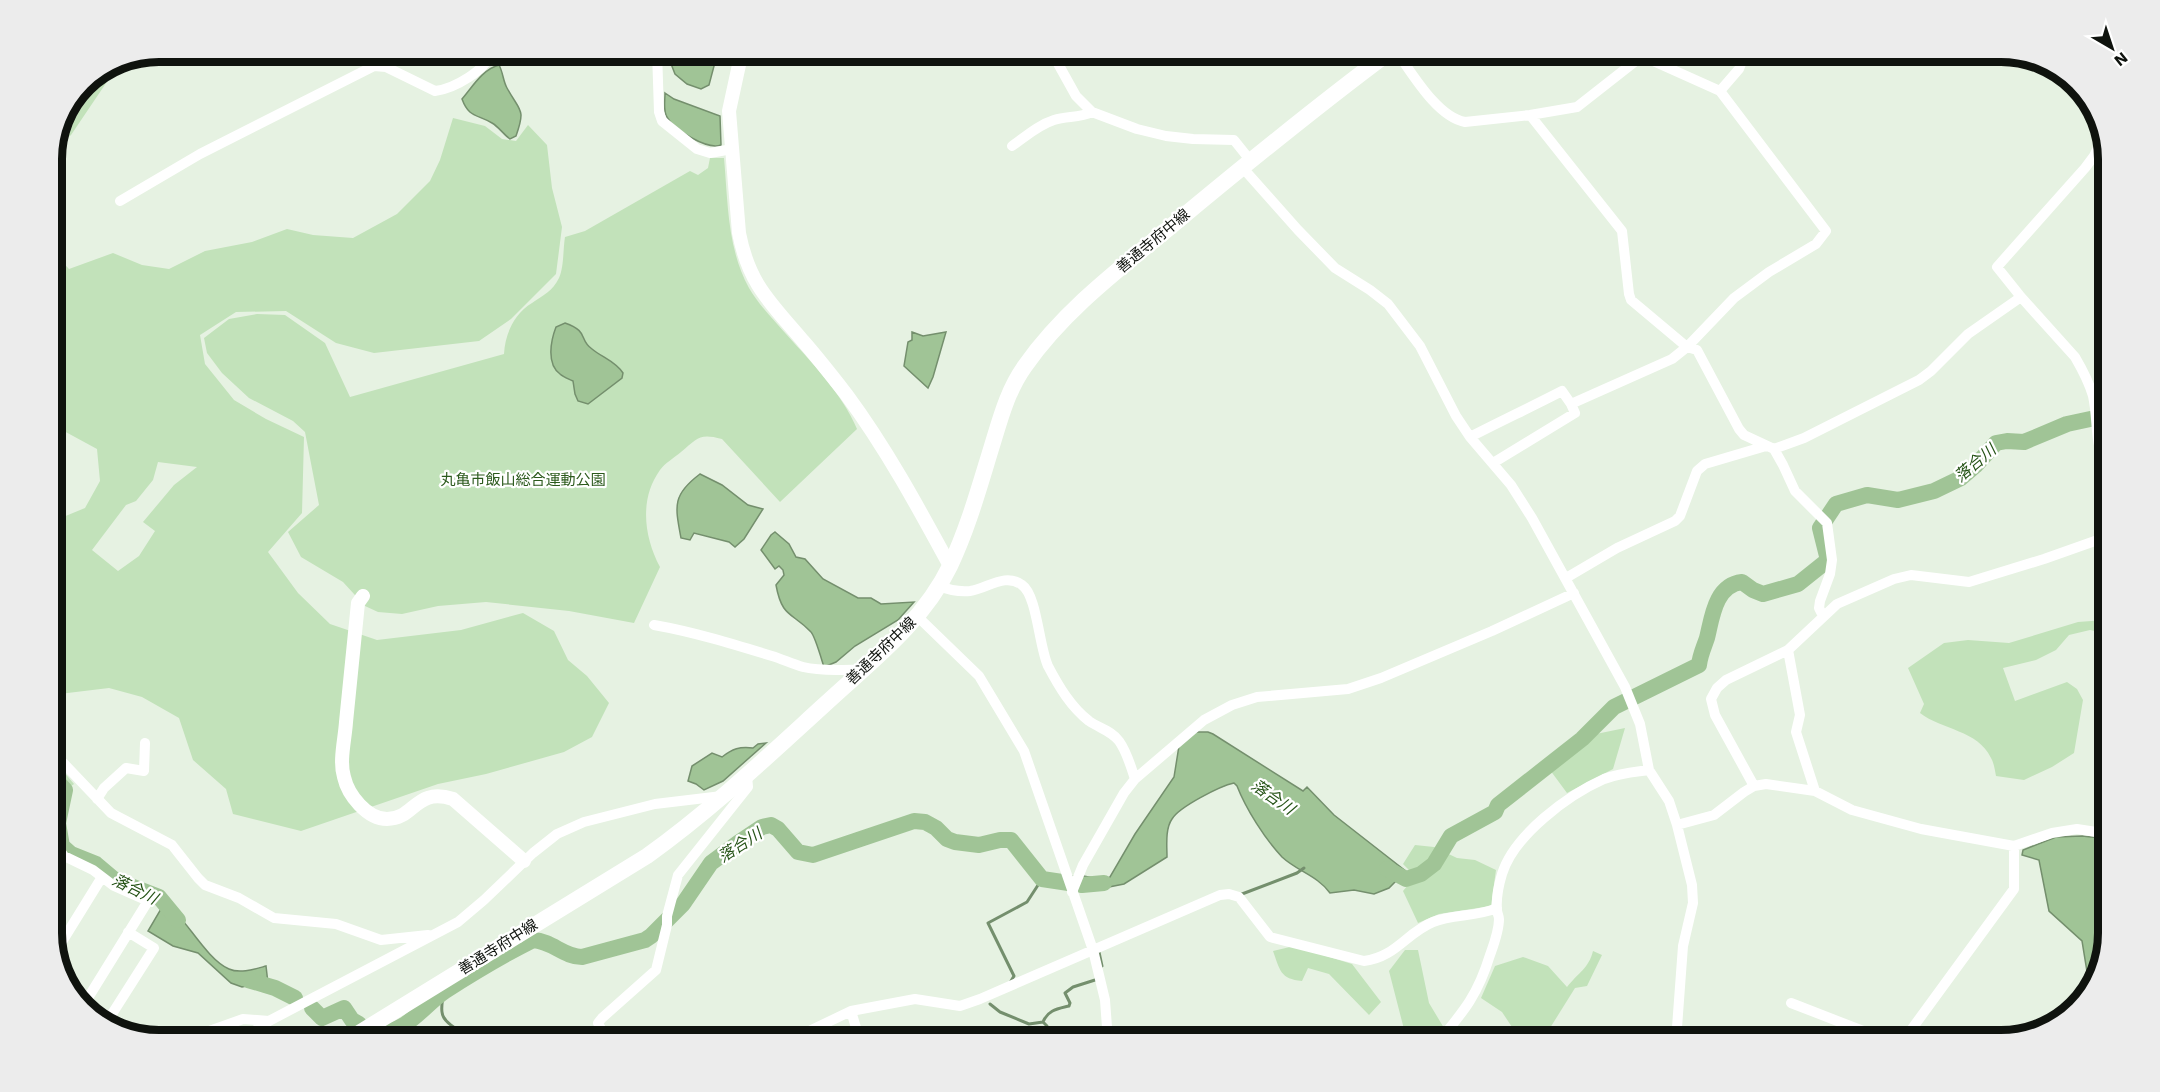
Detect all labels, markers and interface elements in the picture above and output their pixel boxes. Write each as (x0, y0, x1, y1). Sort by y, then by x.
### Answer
north arrow (2082, 18, 2142, 78)
text: N (2111, 48, 2132, 70)
street label: 善通寺府中線 (1113, 205, 1193, 277)
water label: 落合川 (1951, 439, 2001, 486)
park label: 丸亀市飯山総合運動公園 (440, 471, 606, 489)
street label: 善通寺府中線 (842, 613, 920, 689)
water label: 落合川 (1248, 775, 1300, 820)
water label: 落合川 (715, 823, 767, 866)
water label: 落合川 (109, 870, 163, 909)
street label: 善通寺府中線 (455, 916, 541, 978)

